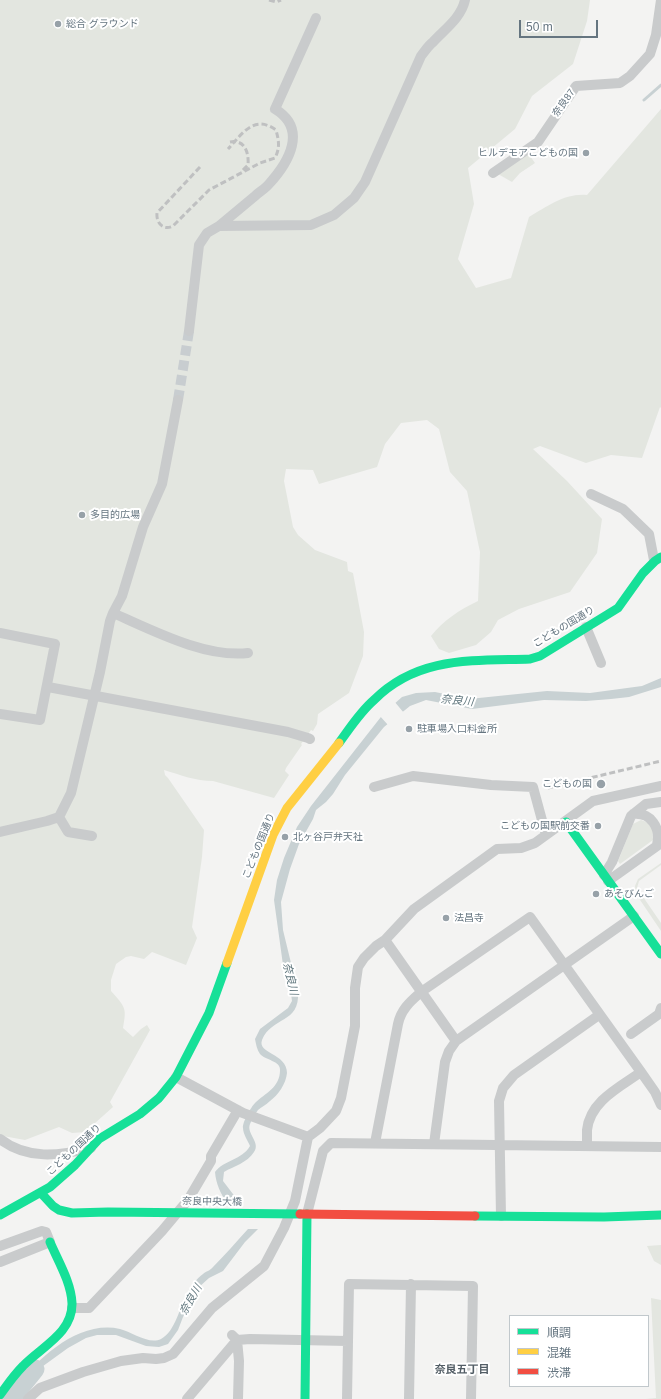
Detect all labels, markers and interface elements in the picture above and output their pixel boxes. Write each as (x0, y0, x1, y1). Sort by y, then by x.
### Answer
scale bar (521, 12, 600, 38)
place label: 総合 グラウンド (66, 18, 139, 30)
marker: 総合 グラウンド (53, 19, 63, 29)
text: 50 m (526, 20, 553, 34)
street label: 奈良87 (550, 87, 578, 119)
place label: ヒルデモアこどもの国 (478, 147, 578, 159)
marker: ヒルデモアこどもの国 (581, 148, 591, 158)
place label: 多目的広場 (90, 509, 140, 521)
marker: 多目的広場 (77, 510, 87, 520)
street label: こどもの国通り (531, 604, 597, 650)
water label: 奈良川 (440, 693, 474, 709)
place label: 駐車場入口料金所 (417, 723, 497, 735)
marker: 駐車場入口料金所 (404, 724, 414, 734)
place label: こどもの国 (542, 778, 592, 790)
marker: こどもの国 (595, 778, 607, 790)
street label: こどもの国通り (240, 811, 278, 881)
place label: こどもの国駅前交番 (500, 820, 590, 832)
marker: こどもの国駅前交番 (593, 821, 603, 831)
place label: 北ヶ谷戸弁天社 (293, 831, 363, 843)
marker: 北ヶ谷戸弁天社 (280, 832, 290, 842)
place label: あそびんご (604, 888, 654, 900)
marker: あそびんご (591, 889, 601, 899)
place label: 法昌寺 (454, 912, 484, 924)
marker: 法昌寺 (441, 913, 451, 923)
water label: 奈良川 (280, 961, 300, 997)
street label: こどもの国通り (44, 1122, 104, 1178)
street label: 奈良中央大橋 (182, 1195, 242, 1209)
water label: 奈良川 (177, 1282, 205, 1318)
legend (509, 1315, 649, 1387)
text: 順調 (547, 1326, 571, 1340)
text: 混雑 (547, 1346, 571, 1360)
district label: 奈良五丁目 (435, 1363, 489, 1377)
text: 渋滞 (547, 1366, 571, 1380)

